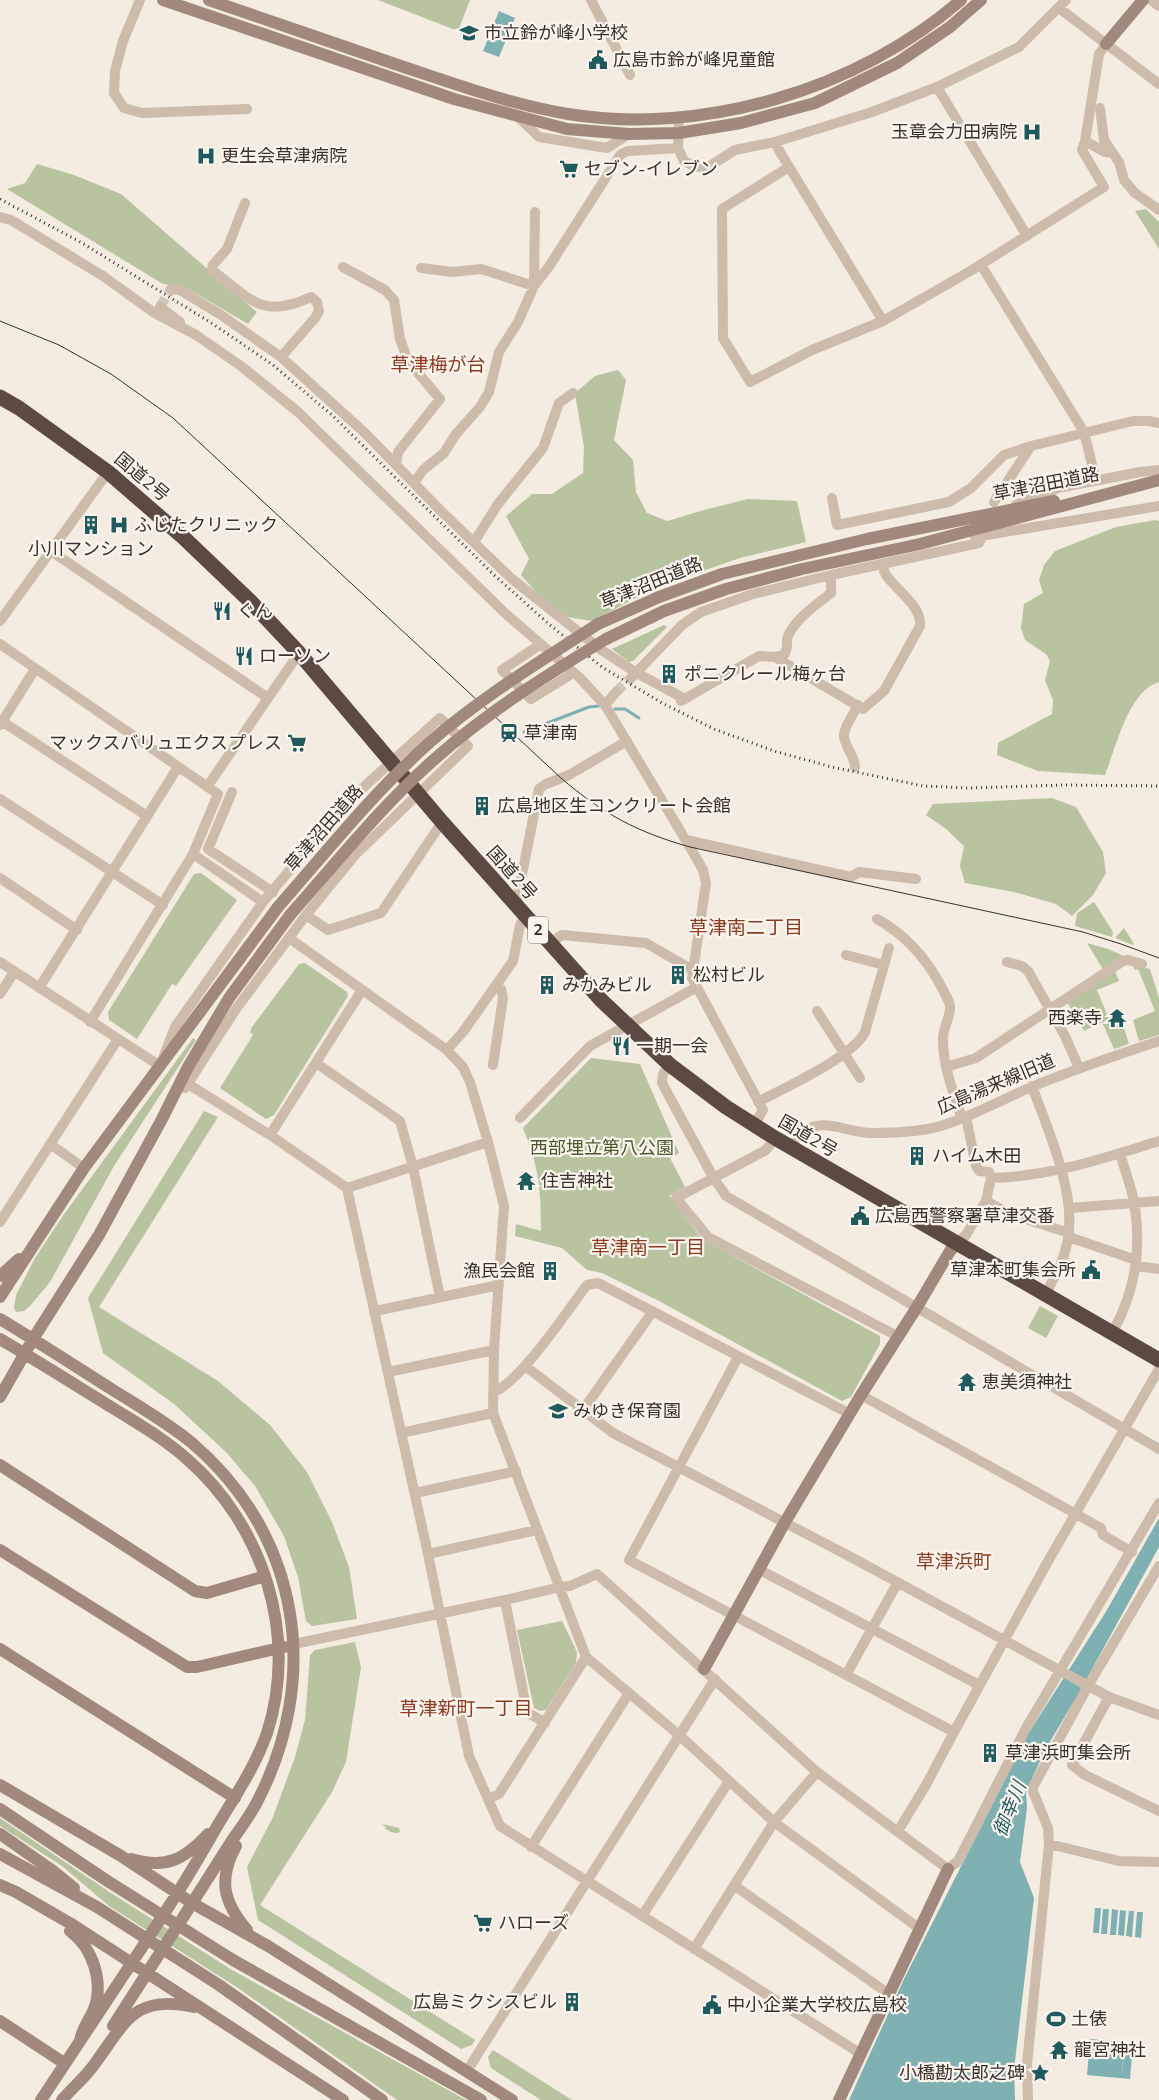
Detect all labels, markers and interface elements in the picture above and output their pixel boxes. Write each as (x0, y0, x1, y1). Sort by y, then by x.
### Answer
place label: 市立鈴が峰小学校 (484, 21, 628, 45)
school or university icon: 市立鈴が峰小学校 (458, 22, 480, 44)
place label: 広島市鈴が峰児童館 (613, 48, 775, 72)
public building icon: 広島市鈴が峰児童館 (587, 49, 609, 71)
place label: 玉章会力田病院 (891, 120, 1017, 144)
hospital icon: 玉章会力田病院 (1021, 121, 1043, 143)
place label: 更生会草津病院 (221, 144, 347, 168)
hospital icon: 更生会草津病院 (195, 145, 217, 167)
place label: セブン-イレブン (584, 157, 718, 181)
supermarket icon: セブン-イレブン (558, 158, 580, 180)
district label: 草津梅が台 (390, 352, 486, 378)
street label: 国道2号 (109, 447, 175, 507)
street label: 草津沼田道路 (991, 462, 1101, 506)
place label: ふじたクリニック (134, 513, 278, 537)
building icon: 小川マンション (80, 514, 102, 536)
hospital icon: ふじたクリニック (108, 514, 130, 536)
place label: 小川マンション (28, 537, 154, 561)
street label: 草津沼田道路 (596, 552, 706, 614)
place label: ぐん (237, 599, 273, 623)
restaurant icon: ぐん (211, 600, 233, 622)
place label: ローソン (259, 644, 331, 668)
restaurant icon: ローソン (233, 645, 255, 667)
place label: ポニクレール梅ヶ台 (684, 662, 846, 686)
building icon: ポニクレール梅ヶ台 (658, 663, 680, 685)
place label: 草津南 (524, 721, 578, 745)
station icon: 草津南 (498, 722, 520, 744)
place label: マックスバリュエクスプレス (49, 731, 282, 755)
supermarket icon: マックスバリュエクスプレス (286, 732, 308, 754)
street label: 草津沼田道路 (280, 779, 368, 877)
place label: 広島地区生コンクリート会館 (497, 794, 731, 818)
building icon: 広島地区生コンクリート会館 (471, 795, 493, 817)
street label: 国道2号 (481, 841, 543, 905)
district label: 草津南二丁目 (689, 915, 803, 941)
road number: 2 (528, 916, 548, 944)
place label: 松村ビル (693, 963, 765, 987)
building icon: 松村ビル (667, 964, 689, 986)
place label: みかみビル (562, 973, 652, 997)
building icon: みかみビル (536, 974, 558, 996)
place label: 西楽寺 (1048, 1006, 1102, 1030)
temple icon: 西楽寺 (1106, 1007, 1128, 1029)
place label: 一期一会 (636, 1034, 708, 1058)
restaurant icon: 一期一会 (610, 1035, 632, 1057)
street label: 広島湯来線旧道 (933, 1048, 1059, 1120)
street label: 国道2号 (774, 1109, 842, 1163)
park label: 西部埋立第八公園 (530, 1136, 674, 1160)
place label: ハイム木田 (932, 1144, 1021, 1168)
building icon: ハイム木田 (906, 1145, 928, 1167)
place label: 住吉神社 (541, 1169, 613, 1193)
temple icon: 住吉神社 (515, 1170, 537, 1192)
place label: 広島西警察署草津交番 (875, 1204, 1055, 1228)
public building icon: 広島西警察署草津交番 (849, 1205, 871, 1227)
district label: 草津南一丁目 (591, 1235, 705, 1261)
place label: 草津本町集会所 (950, 1258, 1076, 1282)
place label: 漁民会館 (463, 1259, 535, 1283)
public building icon: 草津本町集会所 (1080, 1259, 1102, 1281)
building icon: 漁民会館 (539, 1260, 561, 1282)
place label: 恵美須神社 (982, 1370, 1072, 1394)
temple icon: 恵美須神社 (956, 1371, 978, 1393)
place label: みゆき保育園 (573, 1399, 681, 1423)
school or university icon: みゆき保育園 (547, 1400, 569, 1422)
district label: 草津浜町 (916, 1549, 992, 1575)
district label: 草津新町一丁目 (399, 1696, 533, 1722)
place label: 草津浜町集会所 (1005, 1741, 1131, 1765)
building icon: 草津浜町集会所 (979, 1742, 1001, 1764)
water label: 御幸川 (987, 1776, 1033, 1840)
place label: ハローズ (498, 1911, 569, 1935)
supermarket icon: ハローズ (472, 1912, 494, 1934)
place label: 広島ミクシスビル (413, 1990, 557, 2014)
building icon: 広島ミクシスビル (561, 1991, 583, 2013)
place label: 中小企業大学校広島校 (727, 1993, 907, 2017)
public building icon: 中小企業大学校広島校 (701, 1994, 723, 2016)
place label: 土俵 (1071, 2007, 1107, 2031)
sports icon: 土俵 (1045, 2008, 1067, 2030)
place label: 龍宮神社 (1074, 2038, 1146, 2062)
temple icon: 龍宮神社 (1048, 2039, 1070, 2061)
place label: 小橋勘太郎之碑 (899, 2061, 1025, 2085)
place icon: 小橋勘太郎之碑 (1029, 2062, 1051, 2084)

